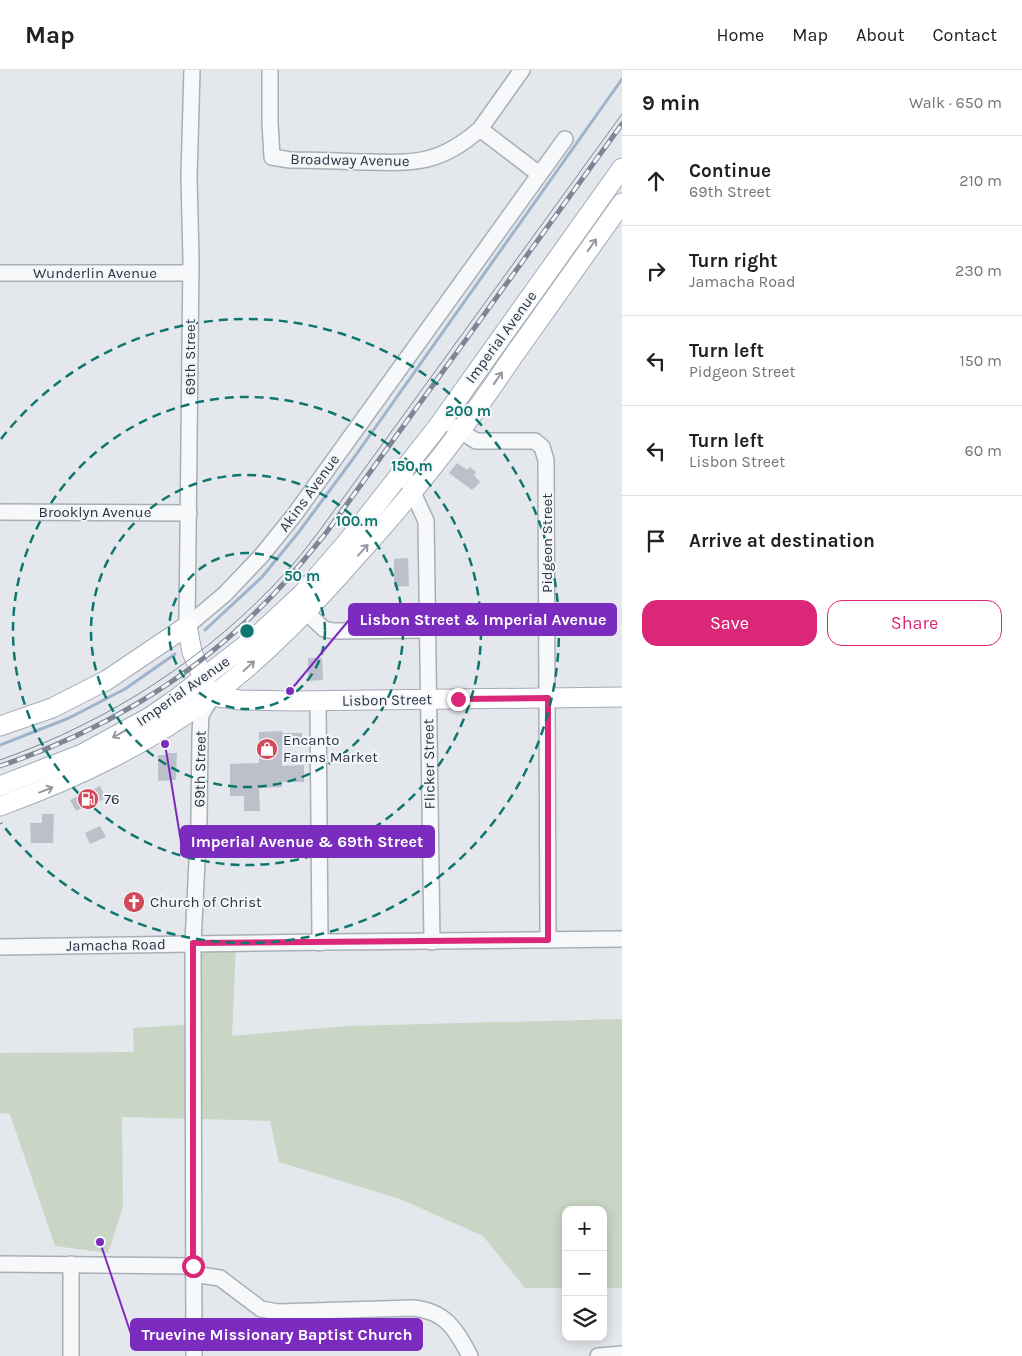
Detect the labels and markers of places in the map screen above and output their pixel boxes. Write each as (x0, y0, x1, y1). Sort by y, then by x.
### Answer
callout: Lisbon Street & Imperial Avenue (349, 604, 616, 635)
centre of rings (238, 622, 256, 640)
place label: Encanto Farms Market (283, 731, 378, 766)
shop icon: Encanto Farms Market (255, 737, 279, 761)
fuel station icon: 76 (76, 787, 100, 811)
place label: 76 (104, 790, 120, 808)
callout: Imperial Avenue & 69th Street (181, 826, 434, 857)
church icon: Church of Christ (122, 890, 146, 914)
place label: Church of Christ (150, 893, 262, 911)
callout: Truevine Missionary Baptist Church (131, 1319, 422, 1350)

